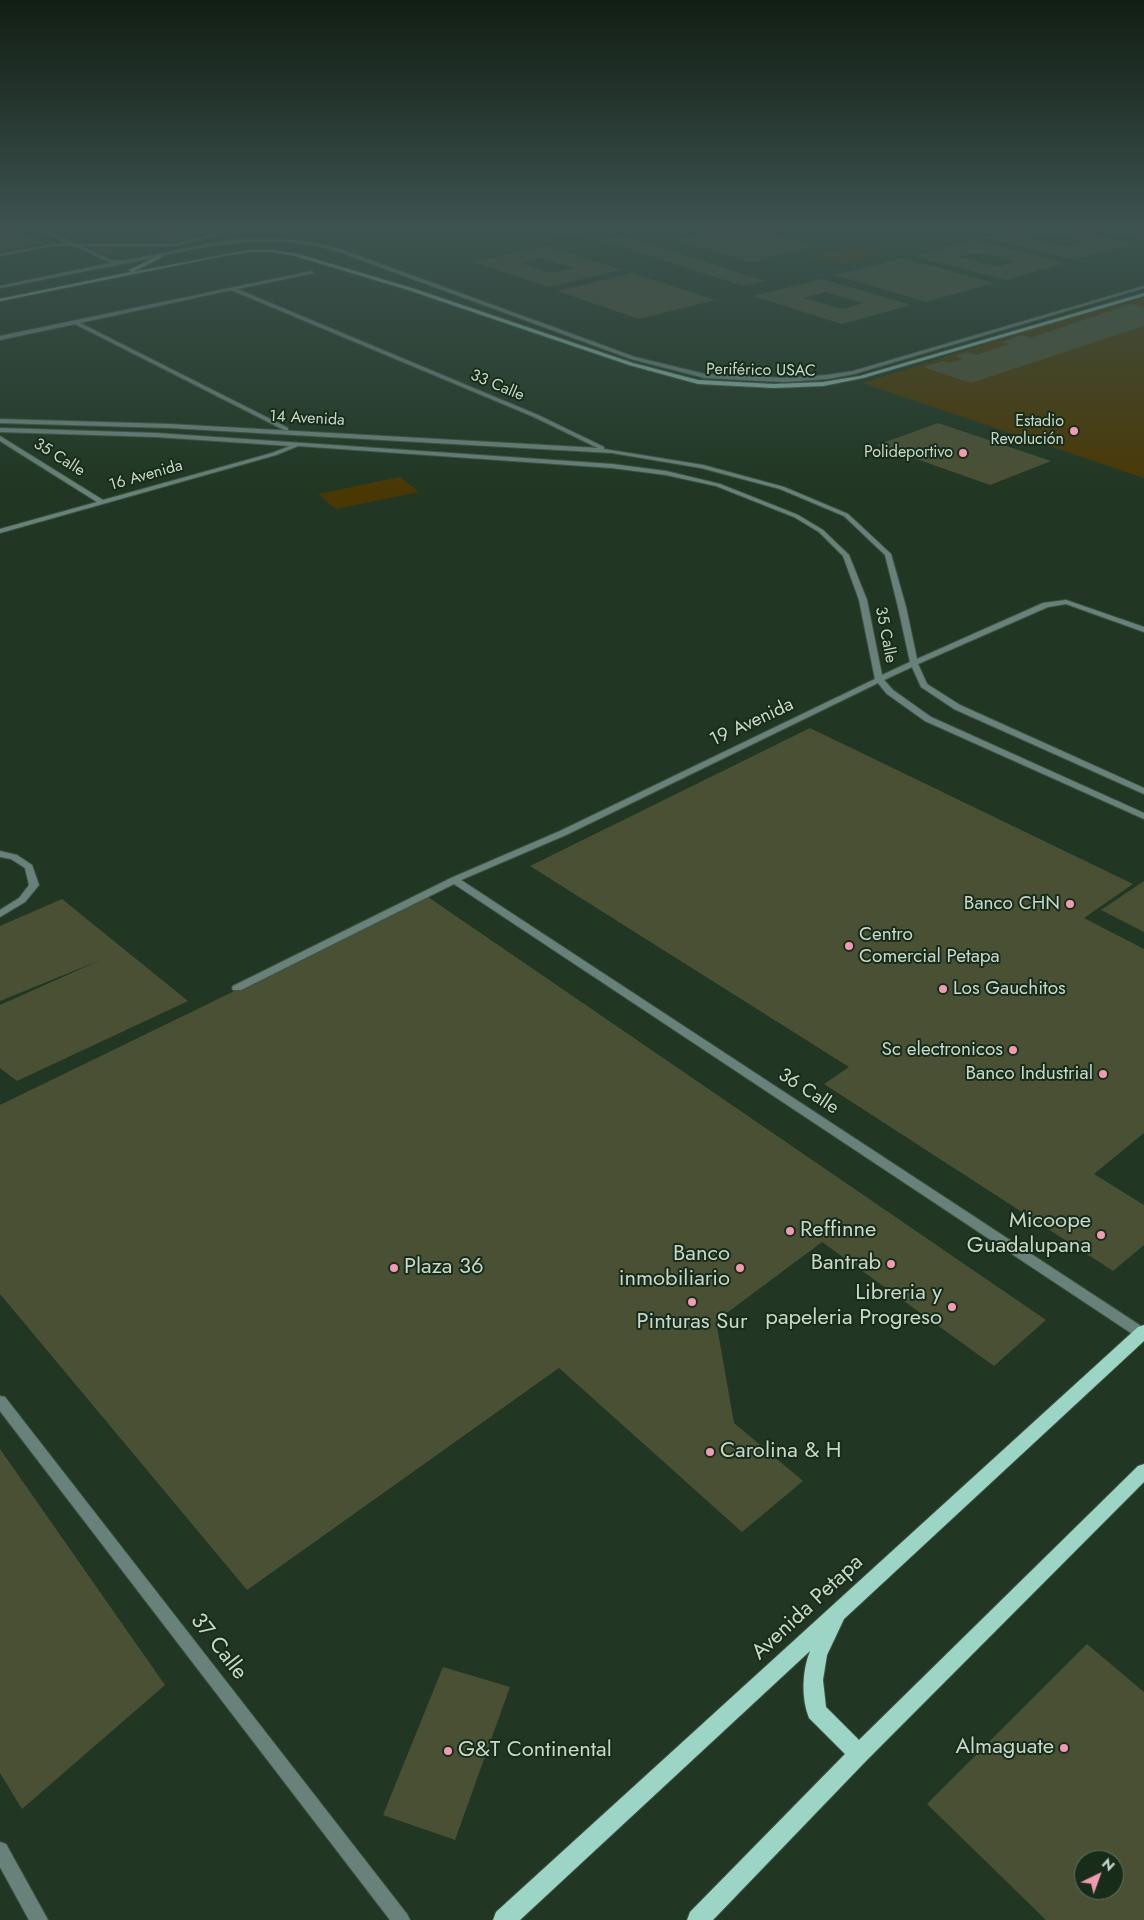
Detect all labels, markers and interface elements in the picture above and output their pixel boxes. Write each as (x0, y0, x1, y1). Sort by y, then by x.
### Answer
street label: Periférico USAC (706, 360, 816, 382)
street label: 33 Calle (467, 366, 527, 406)
street label: 14 Avenida (269, 407, 345, 431)
place label: Estadio Revolución (990, 412, 1064, 450)
marker: Estadio Revolución (1068, 425, 1080, 437)
street label: 35 Calle (30, 435, 88, 481)
place label: Polideportivo (864, 443, 953, 463)
marker: Polideportivo (957, 447, 969, 459)
street label: 16 Avenida (107, 456, 185, 496)
street label: 35 Calle (870, 605, 900, 665)
street label: 19 Avenida (707, 694, 797, 752)
place label: Banco CHN (964, 893, 1060, 915)
marker: Banco CHN (1064, 898, 1076, 910)
place label: Centro Comercial Petapa (859, 924, 1000, 968)
marker: Centro Comercial Petapa (843, 940, 855, 952)
place label: Los Gauchitos (953, 978, 1066, 1000)
marker: Los Gauchitos (937, 983, 949, 995)
place label: Sc electronicos (882, 1039, 1003, 1061)
marker: Sc electronicos (1007, 1044, 1019, 1056)
place label: Banco Industrial (966, 1063, 1093, 1085)
street label: 36 Calle (773, 1064, 843, 1120)
marker: Banco Industrial (1097, 1068, 1109, 1080)
place label: Micoope Guadalupana (967, 1209, 1091, 1260)
place label: Reffinne (800, 1218, 876, 1244)
marker: Reffinne (784, 1225, 796, 1237)
marker: Micoope Guadalupana (1095, 1229, 1107, 1241)
place label: Banco inmobiliario (619, 1242, 730, 1294)
place label: Bantrab (811, 1251, 881, 1277)
place label: Plaza 36 (404, 1255, 484, 1281)
marker: Bantrab (885, 1258, 897, 1270)
marker: Plaza 36 (388, 1262, 400, 1274)
marker: Banco inmobiliario (734, 1262, 746, 1274)
place label: Libreria y papeleria Progreso (765, 1281, 942, 1332)
marker: Pinturas Sur (686, 1296, 698, 1308)
marker: Libreria y papeleria Progreso (946, 1301, 958, 1313)
place label: Pinturas Sur (637, 1310, 747, 1336)
place label: Carolina & H (720, 1439, 842, 1465)
marker: Carolina & H (704, 1446, 716, 1458)
street label: Avenida Petapa (747, 1550, 869, 1666)
street label: 37 Calle (184, 1609, 252, 1685)
place label: Almaguate (955, 1735, 1054, 1761)
place label: G&T Continental (458, 1738, 612, 1764)
marker: Almaguate (1058, 1742, 1070, 1754)
marker: G&T Continental (442, 1745, 454, 1757)
north arrow (1074, 1850, 1124, 1900)
text: N (1098, 1853, 1119, 1876)

